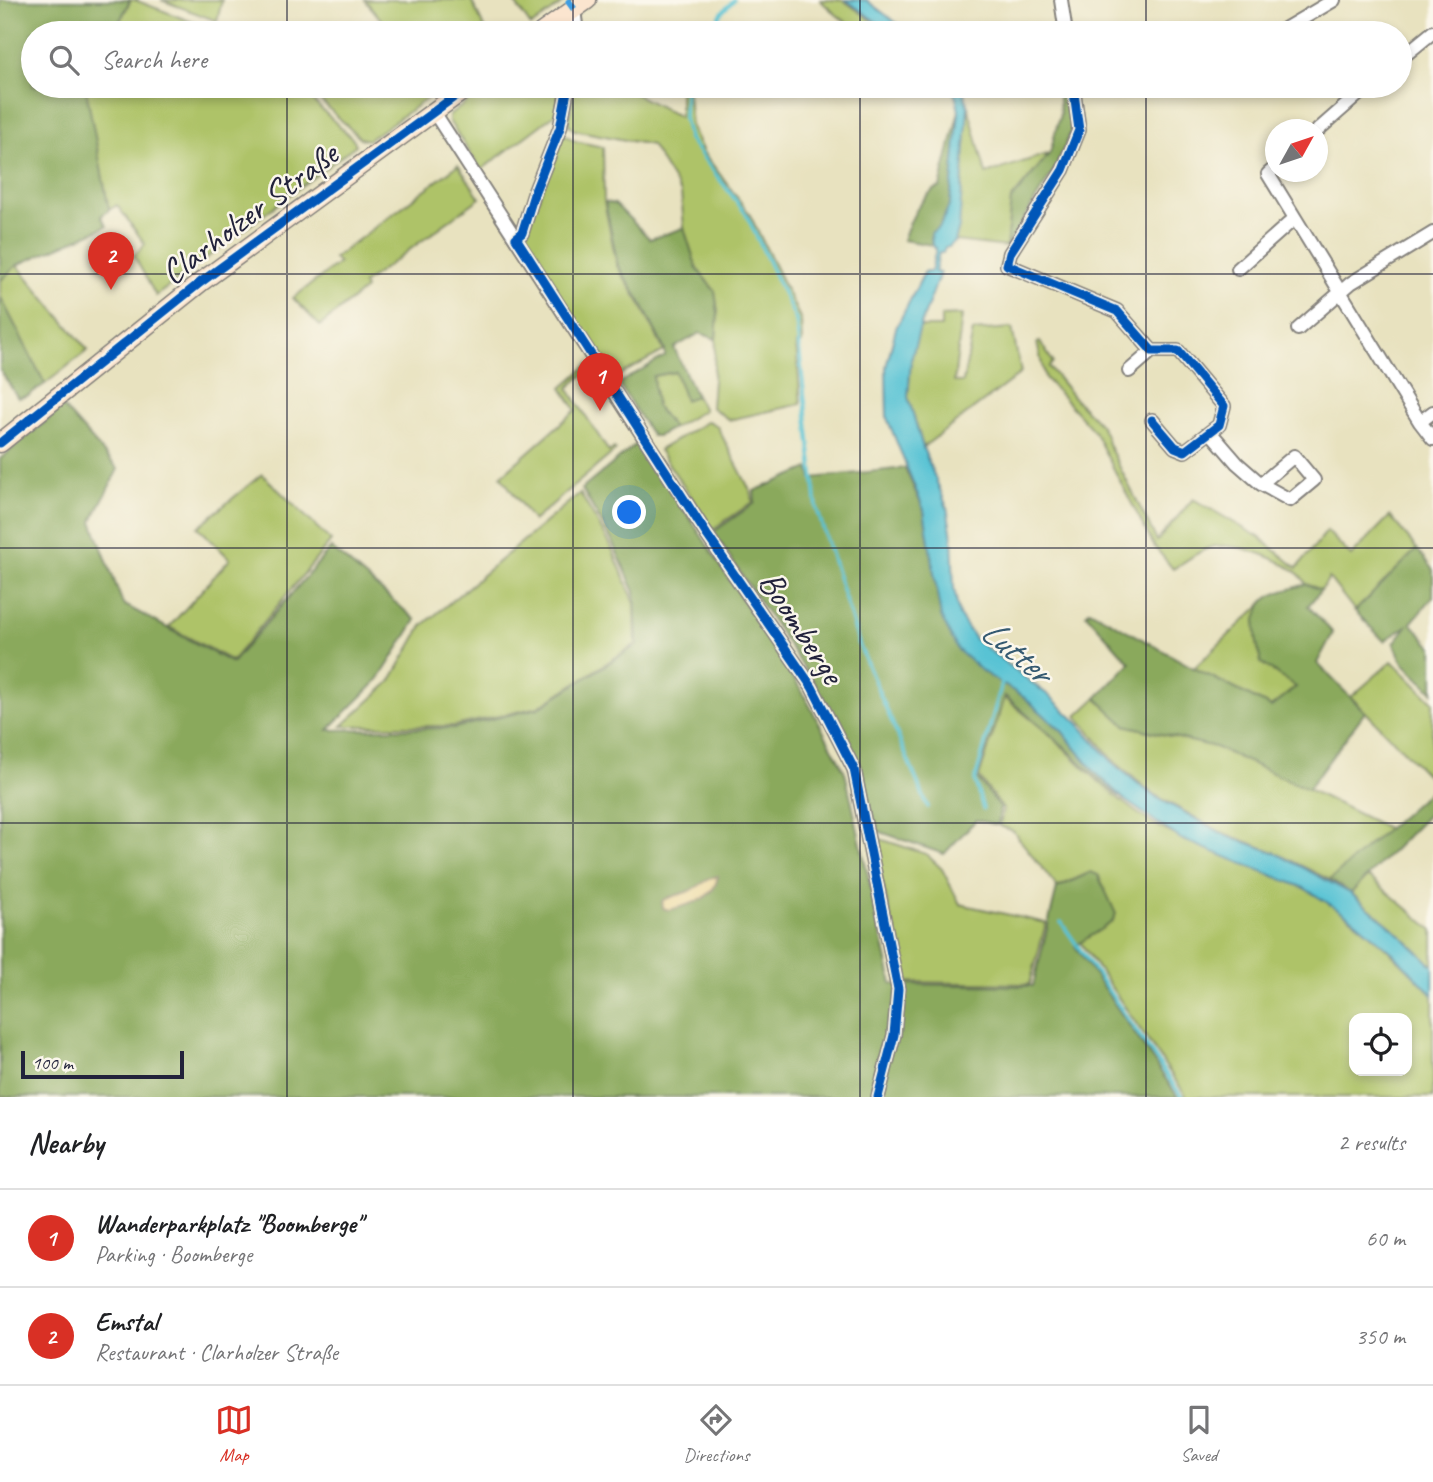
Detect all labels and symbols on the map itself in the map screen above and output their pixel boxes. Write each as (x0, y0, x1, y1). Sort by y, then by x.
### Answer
north arrow (1265, 119, 1328, 182)
street label: Clarholzer Straße (152, 130, 349, 295)
pin: 2 (88, 232, 134, 290)
pin: 1 (577, 353, 623, 411)
your location (612, 495, 646, 529)
street label: Boomberge (749, 562, 856, 694)
water label: Lutter (972, 607, 1066, 697)
scale bar (21, 1048, 184, 1080)

